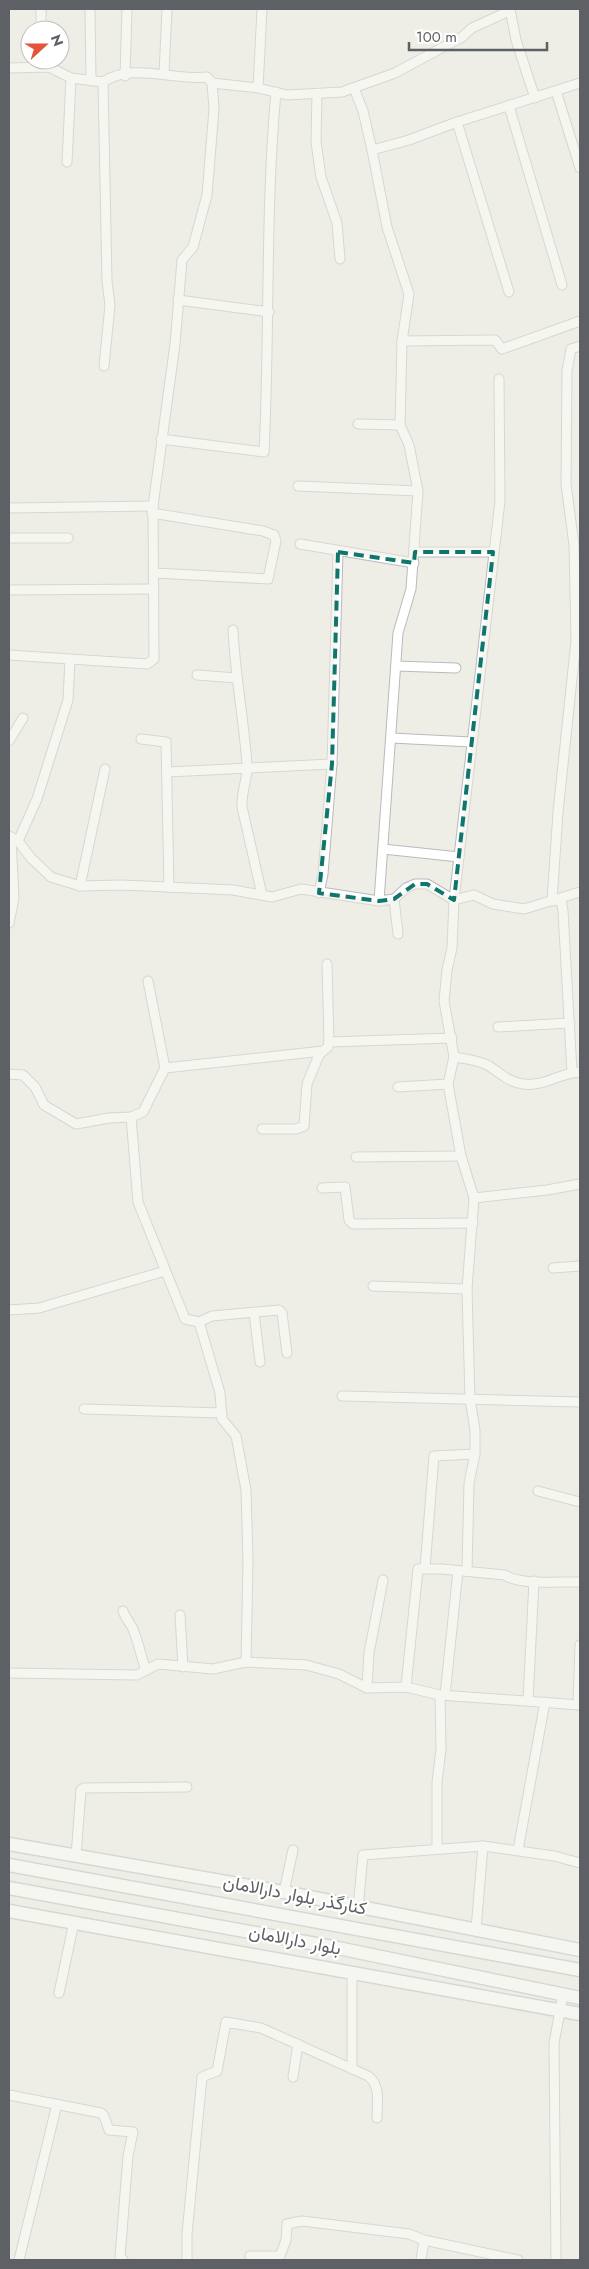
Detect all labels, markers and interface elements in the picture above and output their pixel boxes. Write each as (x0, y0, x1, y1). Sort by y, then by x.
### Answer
north arrow (20, 20, 70, 70)
scale bar (409, 20, 546, 52)
text: 100 m (416, 26, 457, 48)
text: N (46, 32, 68, 49)
street label: کنارگذر بلوار دارالامان (221, 1868, 369, 1922)
street label: بلوار دارالامان (247, 1918, 343, 1962)

